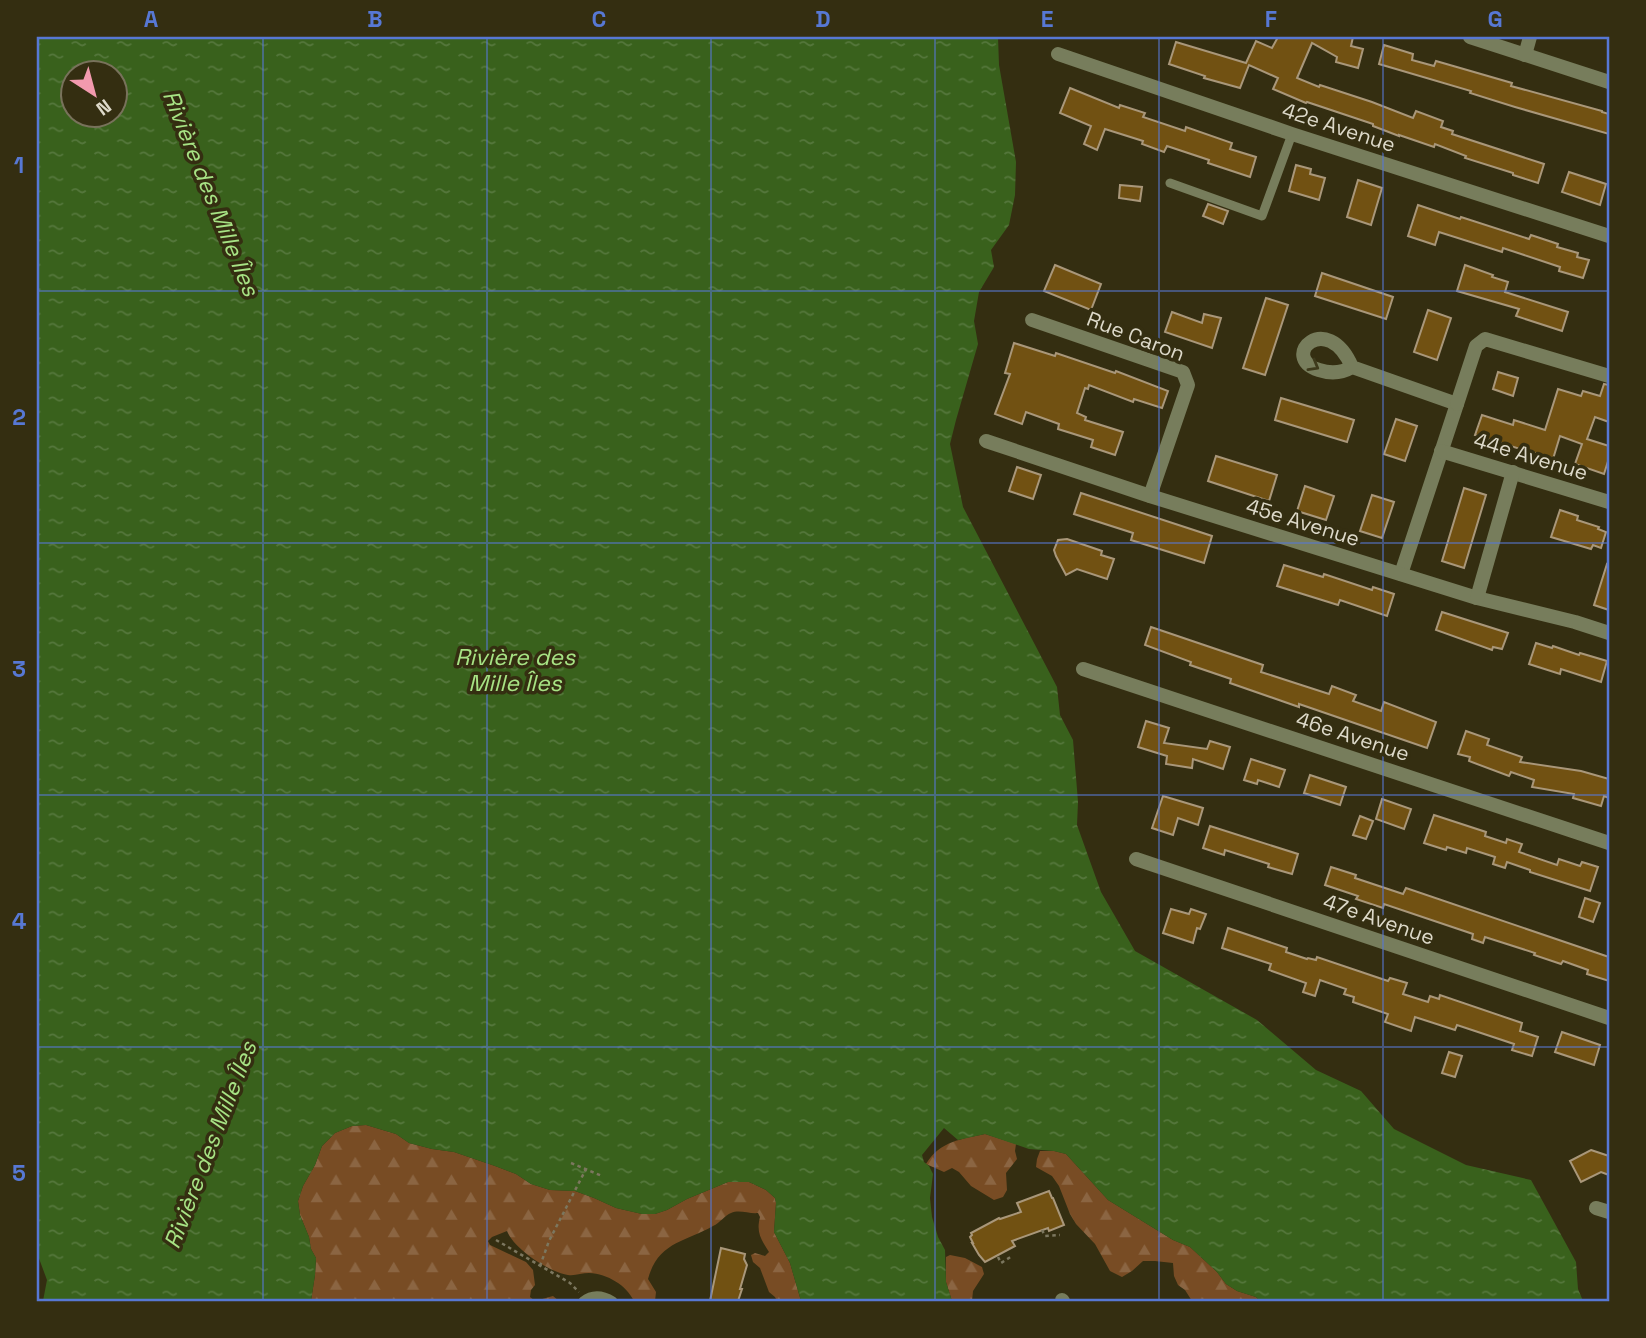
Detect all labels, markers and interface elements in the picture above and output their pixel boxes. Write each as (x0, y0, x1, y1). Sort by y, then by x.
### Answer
text: A (144, 4, 159, 34)
text: B (367, 4, 383, 34)
text: C (592, 4, 606, 34)
text: D (815, 4, 831, 34)
text: E (1041, 4, 1053, 34)
text: F (1265, 4, 1277, 34)
text: G (1487, 4, 1503, 34)
north arrow (60, 60, 130, 130)
water label: Rivière des Mille Îles (156, 86, 266, 301)
text: N (91, 93, 116, 121)
street label: 42e Avenue (1279, 96, 1399, 158)
text: 1 (14, 150, 24, 180)
street label: Rue Caron (1083, 305, 1189, 367)
one-way arrow (1307, 358, 1320, 371)
text: 2 (12, 402, 26, 432)
street label: 44e Avenue (1471, 426, 1591, 486)
street label: 45e Avenue (1243, 492, 1363, 552)
water label: Rivière des Mille Îles (455, 642, 576, 698)
text: 3 (12, 654, 26, 684)
street label: 46e Avenue (1293, 705, 1413, 767)
street label: 47e Avenue (1320, 887, 1438, 951)
text: 4 (12, 906, 27, 936)
water label: Rivière des Mille Îles (157, 1036, 264, 1253)
text: 5 (12, 1158, 26, 1188)

